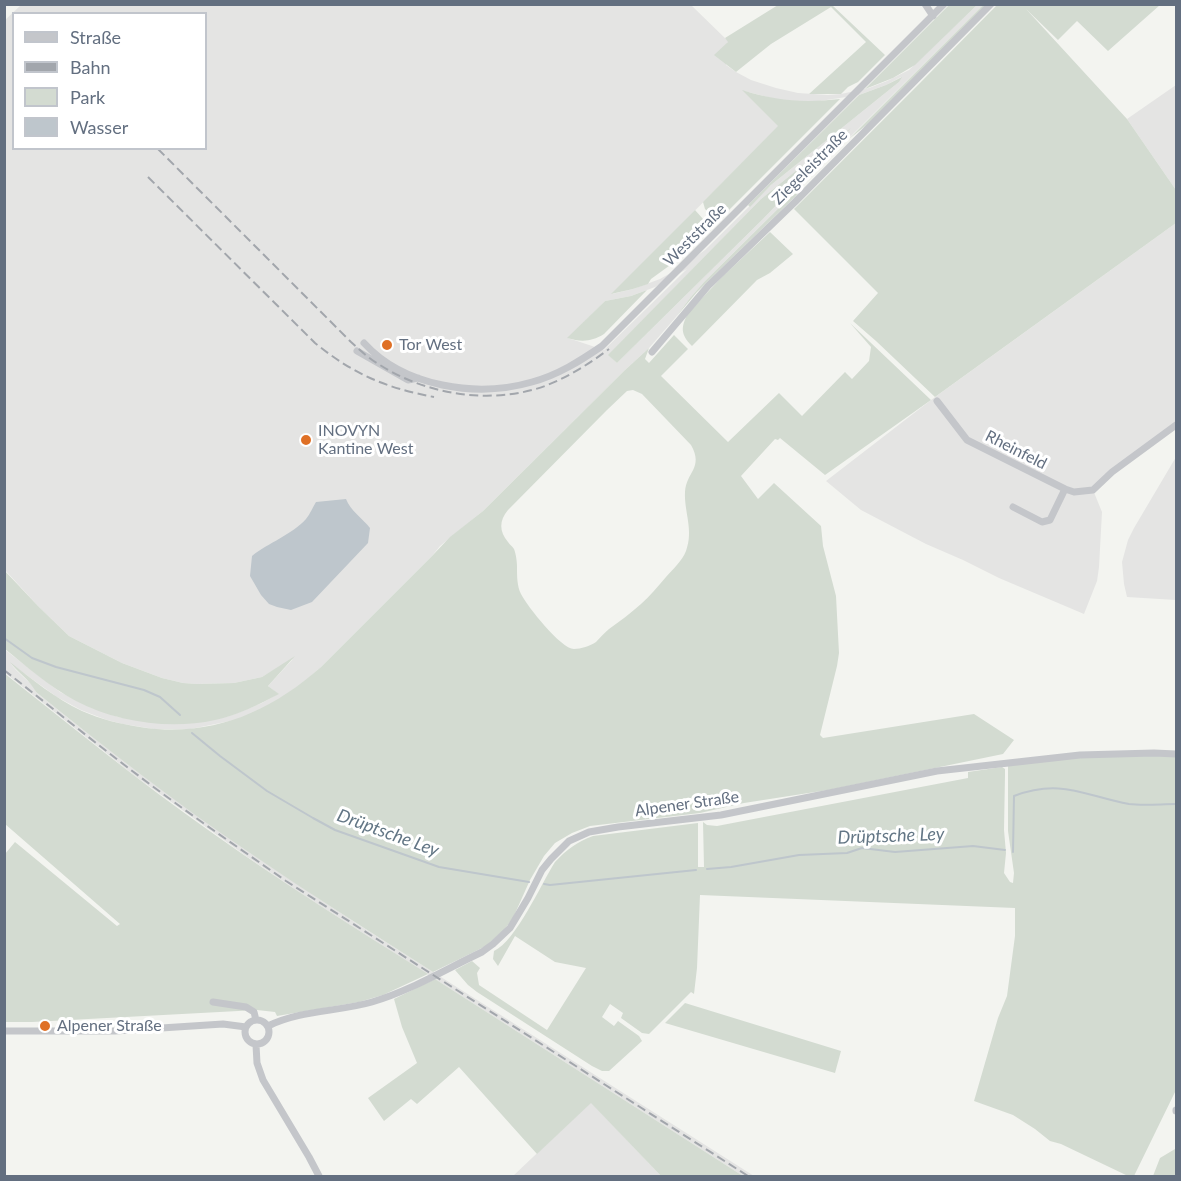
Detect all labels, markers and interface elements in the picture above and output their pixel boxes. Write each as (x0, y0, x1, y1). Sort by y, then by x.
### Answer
legend (12, 12, 207, 150)
text: Straße (70, 26, 121, 48)
text: Bahn (70, 56, 111, 78)
text: Park (70, 86, 105, 108)
text: Wasser (70, 116, 128, 138)
street label: Ziegeleistraße (768, 125, 852, 209)
street label: Weststraße (660, 200, 730, 270)
place label: Tor West (399, 335, 462, 355)
marker: Tor West (380, 338, 394, 352)
place label: INOVYN Kantine West (318, 421, 413, 459)
street label: Rheinfeld (982, 426, 1050, 474)
marker: INOVYN Kantine West (299, 433, 313, 447)
street label: Alpener Straße (634, 787, 740, 821)
water label: Drüptsche Ley (334, 805, 442, 861)
water label: Drüptsche Ley (837, 823, 945, 849)
place label: Alpener Straße (57, 1016, 162, 1036)
marker: Alpener Straße (38, 1019, 52, 1033)

